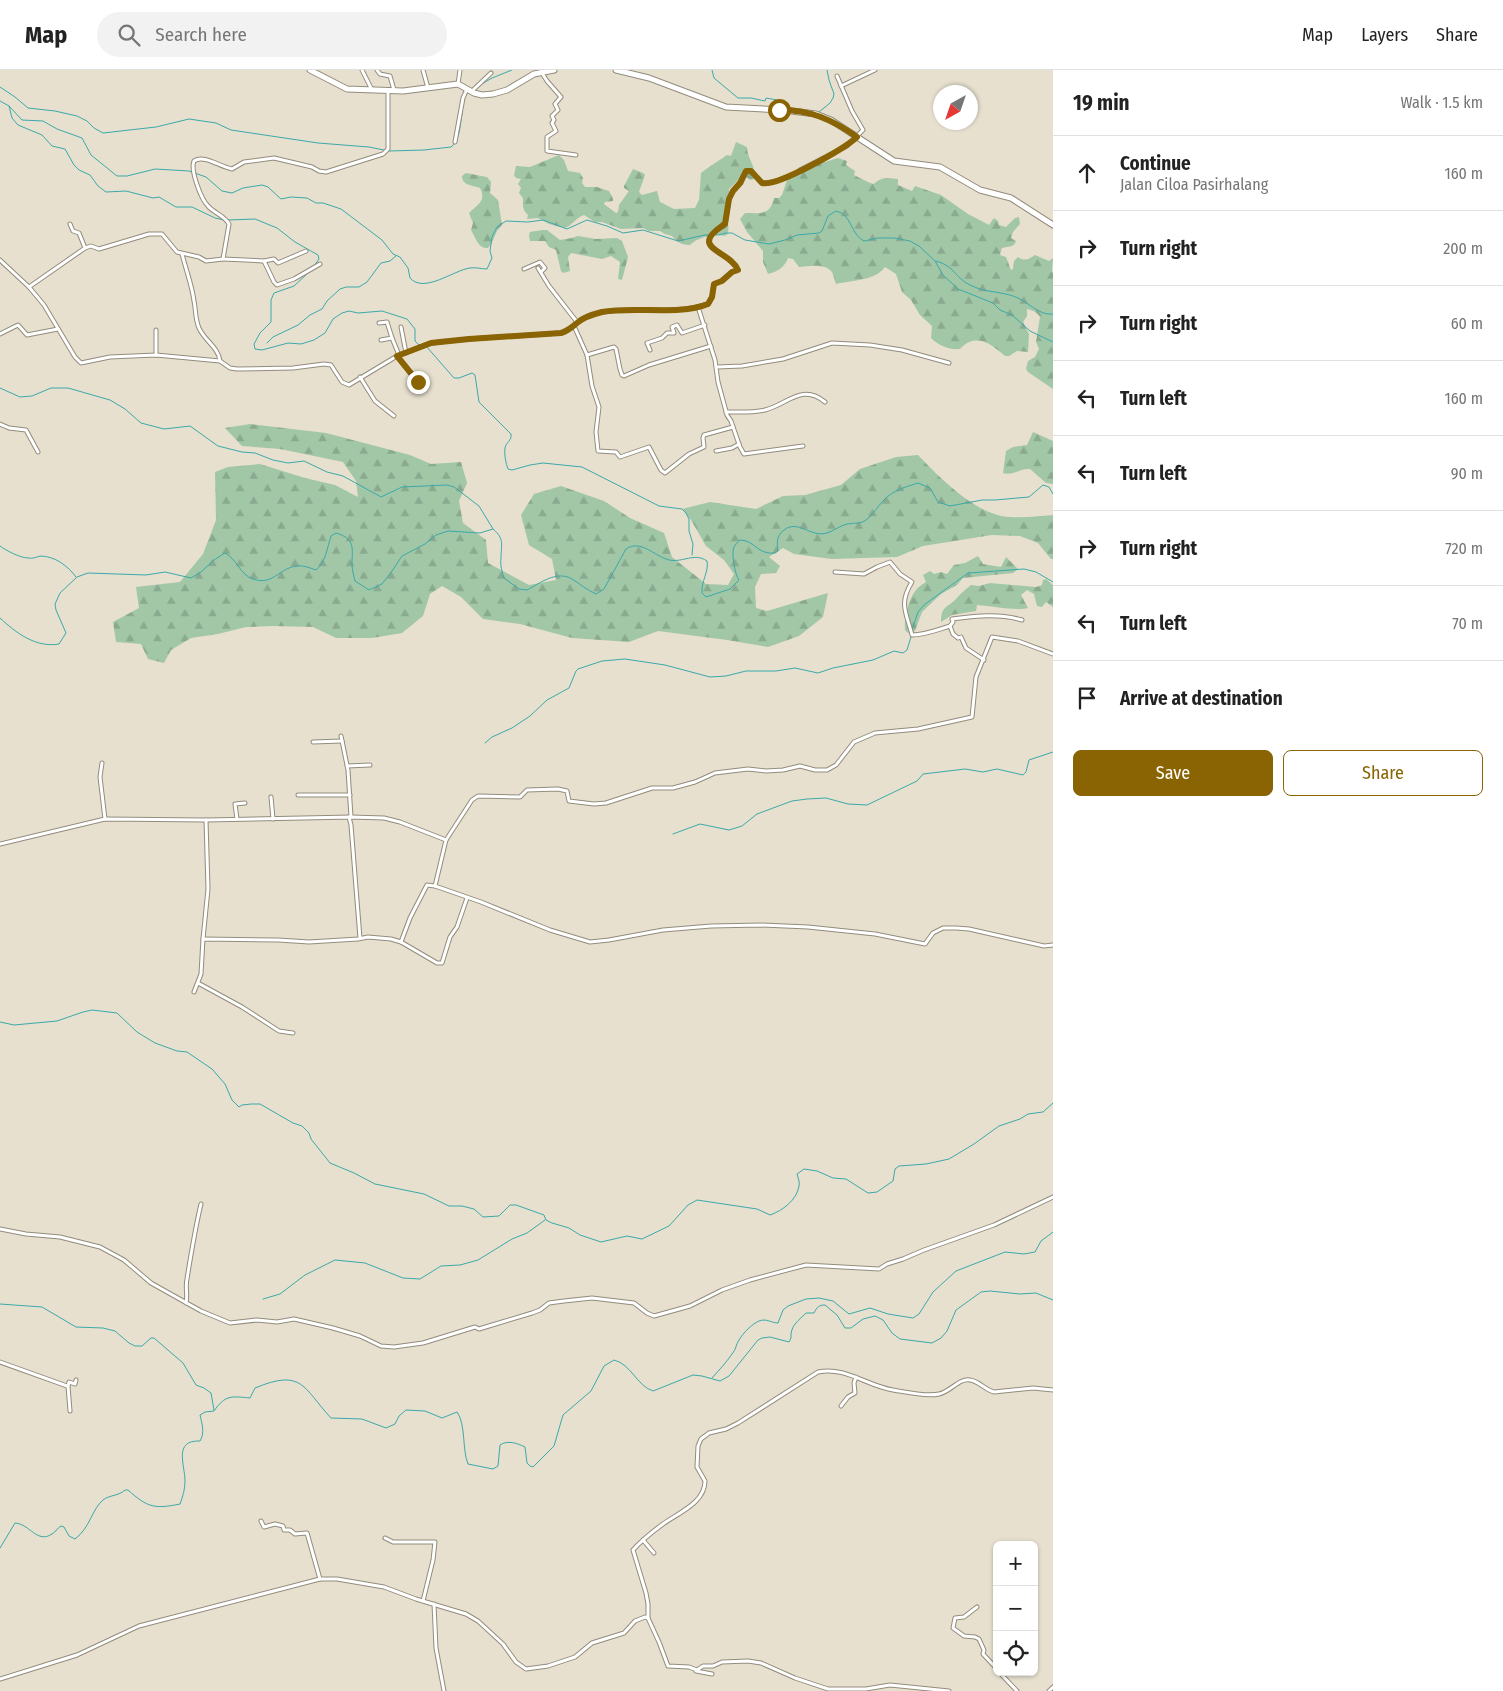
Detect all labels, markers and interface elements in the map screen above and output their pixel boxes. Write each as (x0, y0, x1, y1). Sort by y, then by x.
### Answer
search box (97, 12, 447, 57)
text: Map (25, 21, 67, 49)
icon: search (115, 21, 143, 49)
text: Search here (155, 23, 247, 46)
text: Map (1302, 24, 1333, 46)
text: Layers (1361, 24, 1408, 46)
text: Share (1436, 24, 1478, 46)
north arrow (933, 85, 978, 130)
text: 19 min (1073, 90, 1130, 116)
text: Walk · 1.5 km (1401, 93, 1483, 112)
route start (768, 99, 791, 122)
text: Continue (1120, 152, 1191, 175)
icon: ahead (1073, 159, 1101, 187)
text: 160 m (1444, 164, 1483, 183)
text: Jalan Ciloa Pasirhalang (1120, 175, 1268, 194)
icon: right (1073, 234, 1101, 262)
text: Turn right (1120, 237, 1197, 260)
text: 200 m (1443, 239, 1483, 258)
icon: right (1073, 309, 1101, 337)
text: Turn right (1120, 312, 1197, 335)
text: 60 m (1451, 314, 1483, 333)
route end (407, 371, 430, 394)
icon: left (1073, 384, 1101, 412)
text: Turn left (1120, 387, 1187, 410)
text: 160 m (1444, 389, 1483, 408)
icon: left (1073, 459, 1101, 487)
text: Turn left (1120, 462, 1187, 485)
text: 90 m (1451, 464, 1483, 483)
icon: right (1073, 534, 1101, 562)
text: Turn right (1120, 537, 1197, 560)
text: 720 m (1445, 539, 1483, 558)
icon: left (1073, 609, 1101, 637)
text: Turn left (1120, 612, 1187, 635)
text: 70 m (1452, 614, 1483, 633)
icon: arrive (1073, 684, 1101, 712)
text: Arrive at destination (1120, 687, 1283, 710)
button: Save (1073, 750, 1273, 796)
button: Share (1283, 750, 1483, 796)
map controls (993, 1541, 1038, 1676)
button: + (993, 1541, 1038, 1586)
button: − (993, 1586, 1038, 1631)
button: locate (993, 1631, 1038, 1676)

